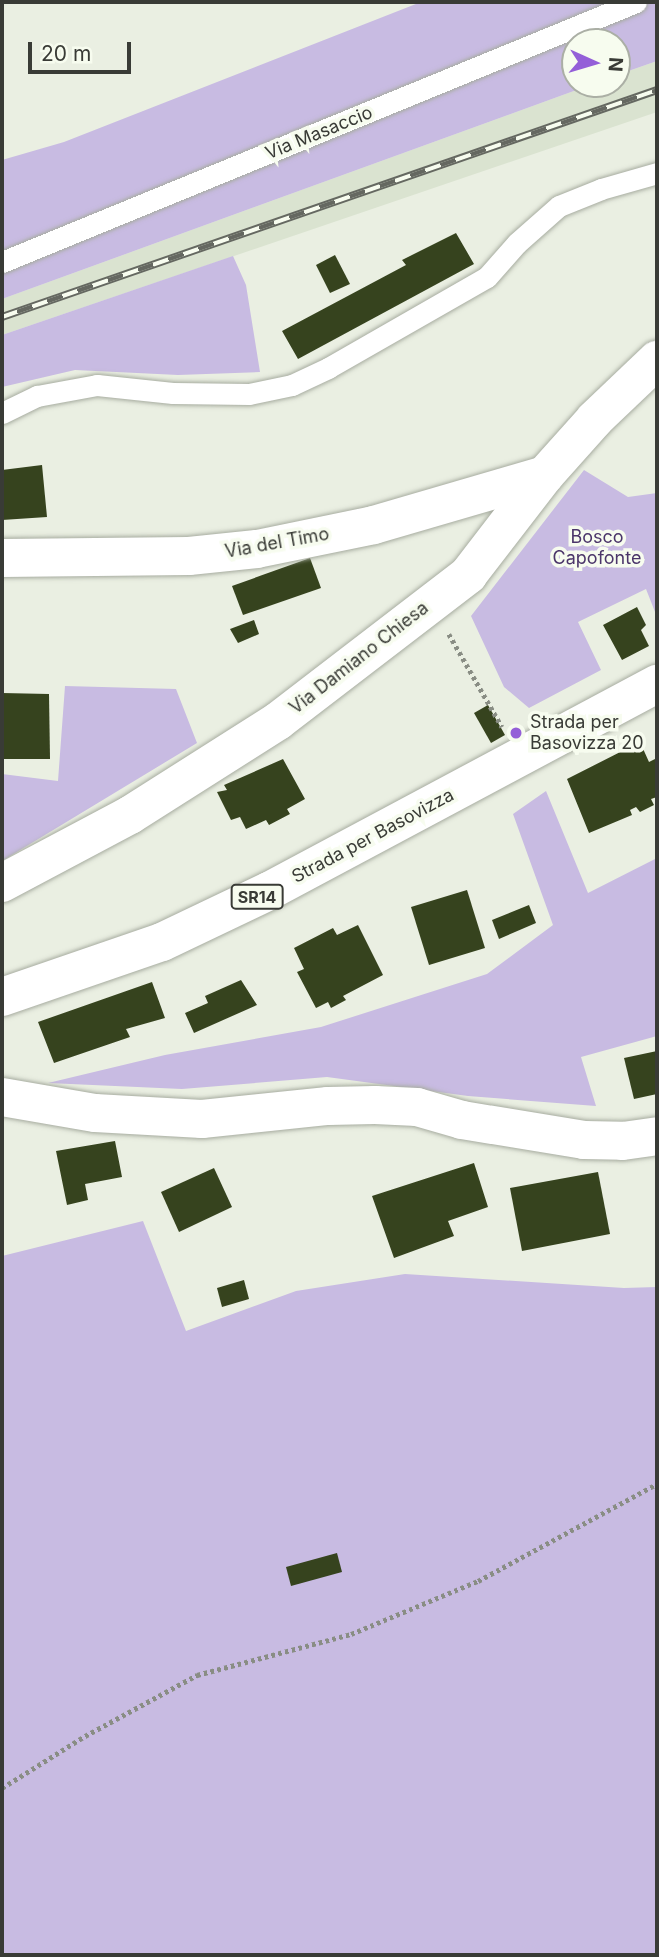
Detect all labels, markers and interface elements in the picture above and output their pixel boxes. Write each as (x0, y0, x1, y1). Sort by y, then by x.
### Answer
scale bar (32, 28, 135, 72)
north arrow (561, 28, 631, 98)
text: 20 m (41, 41, 91, 66)
text: N (603, 56, 627, 72)
street label: Via Masaccio (262, 102, 376, 164)
street label: Via del Timo (223, 523, 331, 563)
park label: Bosco Capofonte (553, 527, 641, 570)
street label: Via Damiano Chiesa (285, 597, 433, 719)
place label: Strada per Basovizza 20 (530, 712, 644, 754)
marker: Strada per Basovizza 20 (508, 725, 524, 741)
street label: Strada per Basovizza (288, 784, 458, 888)
road number: SR14 (229, 884, 285, 909)

